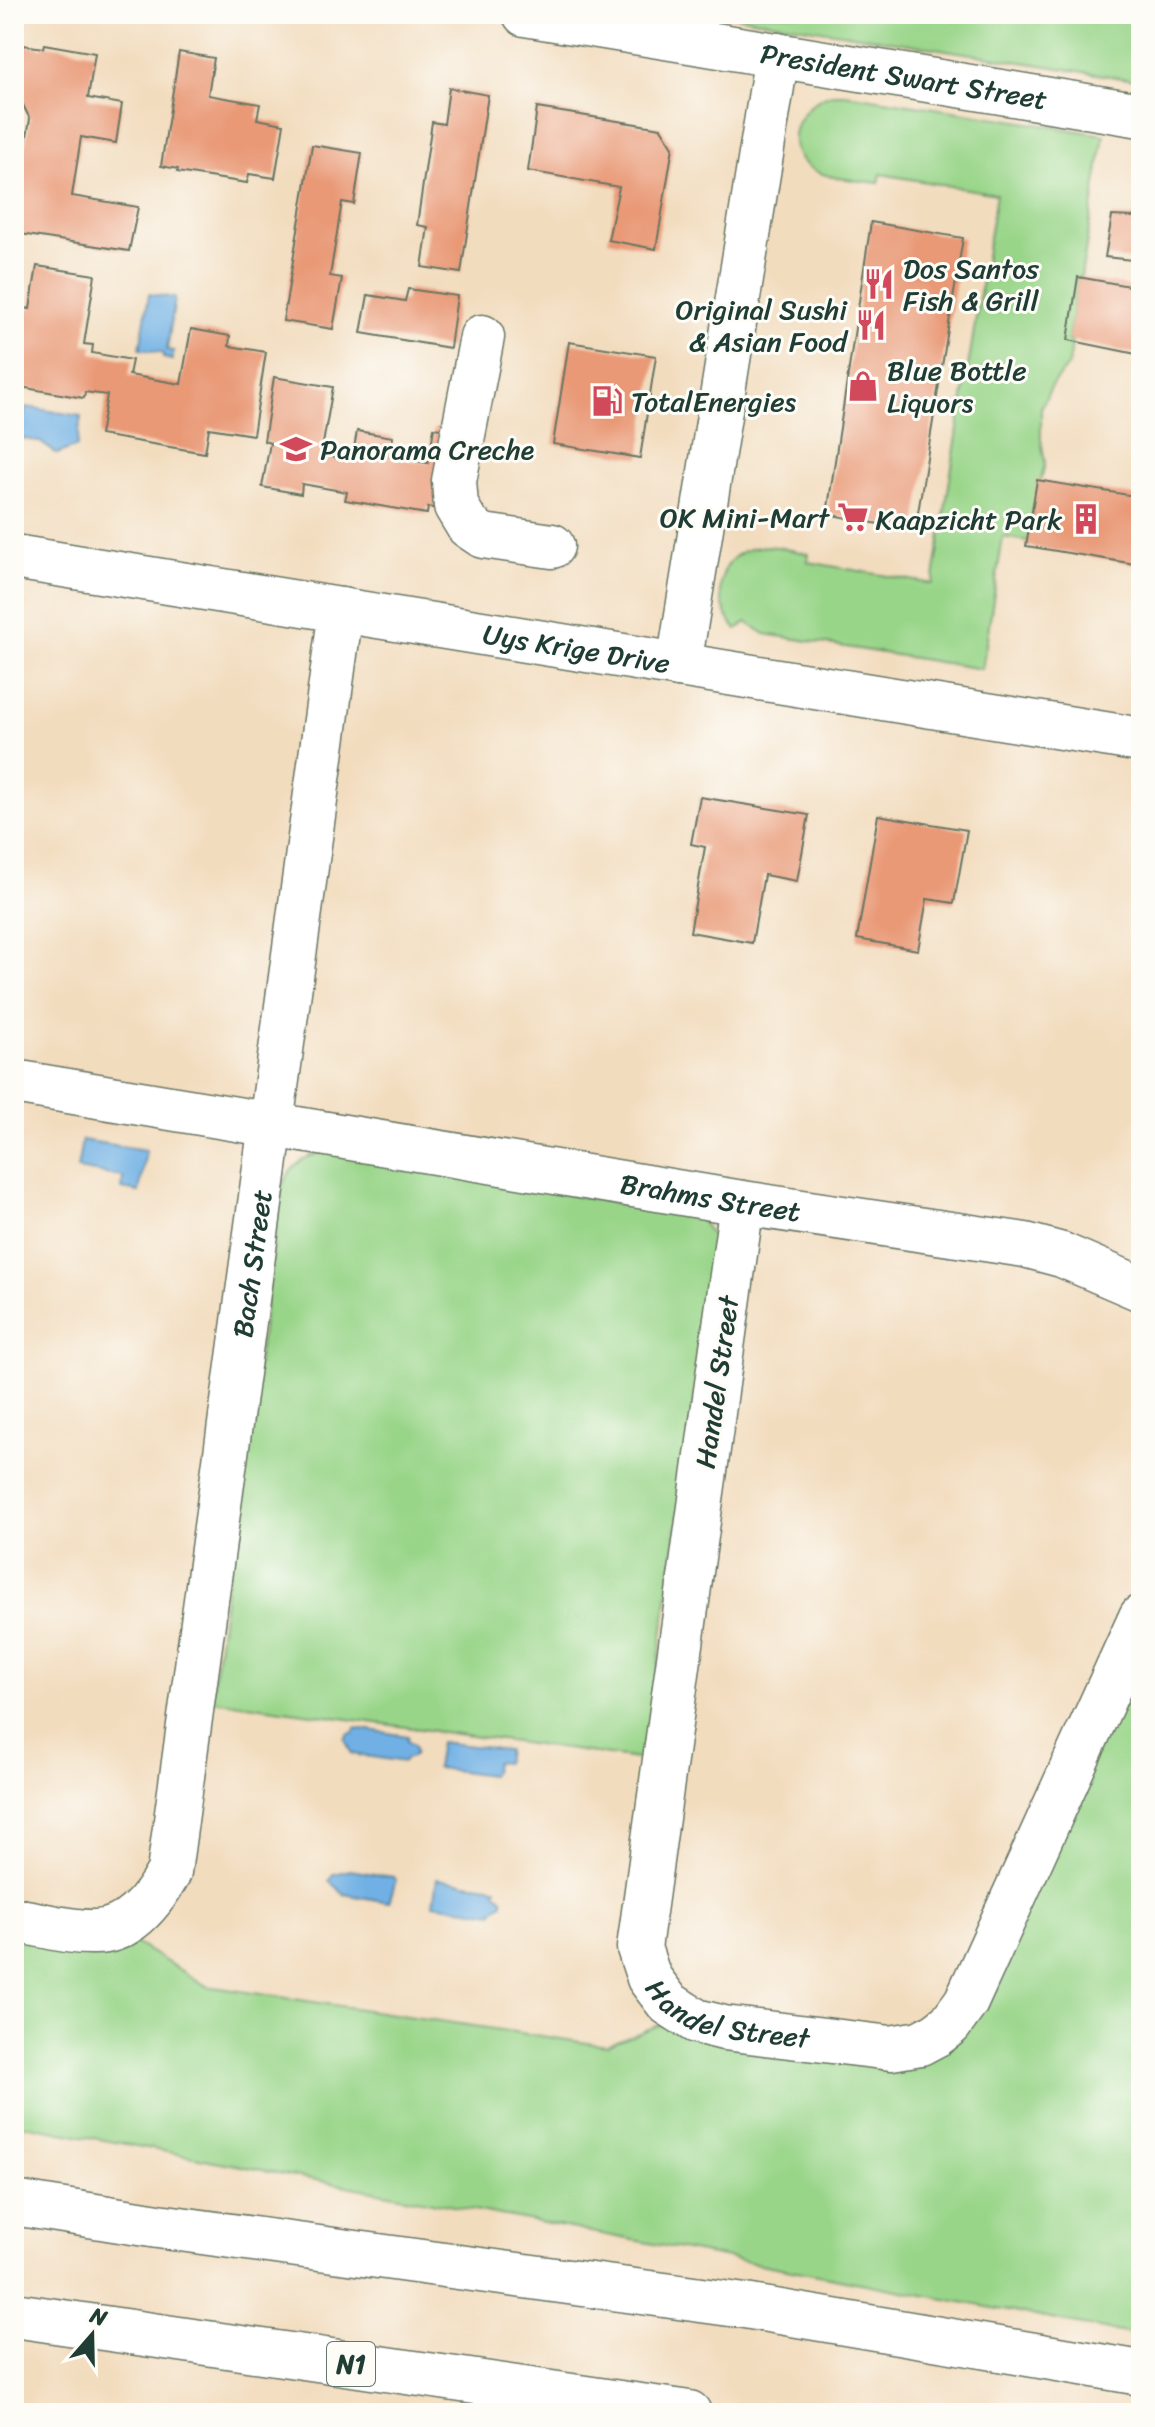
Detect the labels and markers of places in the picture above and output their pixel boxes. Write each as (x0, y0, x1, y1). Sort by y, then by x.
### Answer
place label: Dos Santos Fish & Grill (903, 244, 1039, 325)
restaurant icon: Dos Santos Fish & Grill (862, 267, 896, 301)
place label: Original Sushi & Asian Food (675, 285, 849, 366)
restaurant icon: Original Sushi & Asian Food (854, 308, 888, 342)
place label: Blue Bottle Liquors (887, 346, 1027, 427)
shop icon: Blue Bottle Liquors (846, 369, 880, 403)
place label: TotalEnergies (631, 377, 797, 426)
fuel station icon: TotalEnergies (590, 384, 624, 418)
place label: Panorama Creche (320, 425, 534, 474)
school or university icon: Panorama Creche (279, 432, 313, 466)
place label: OK Mini-Mart (660, 493, 831, 542)
place label: Kaapzicht Park (875, 495, 1062, 544)
supermarket icon: OK Mini-Mart (836, 500, 870, 534)
building icon: Kaapzicht Park (1069, 502, 1103, 536)

